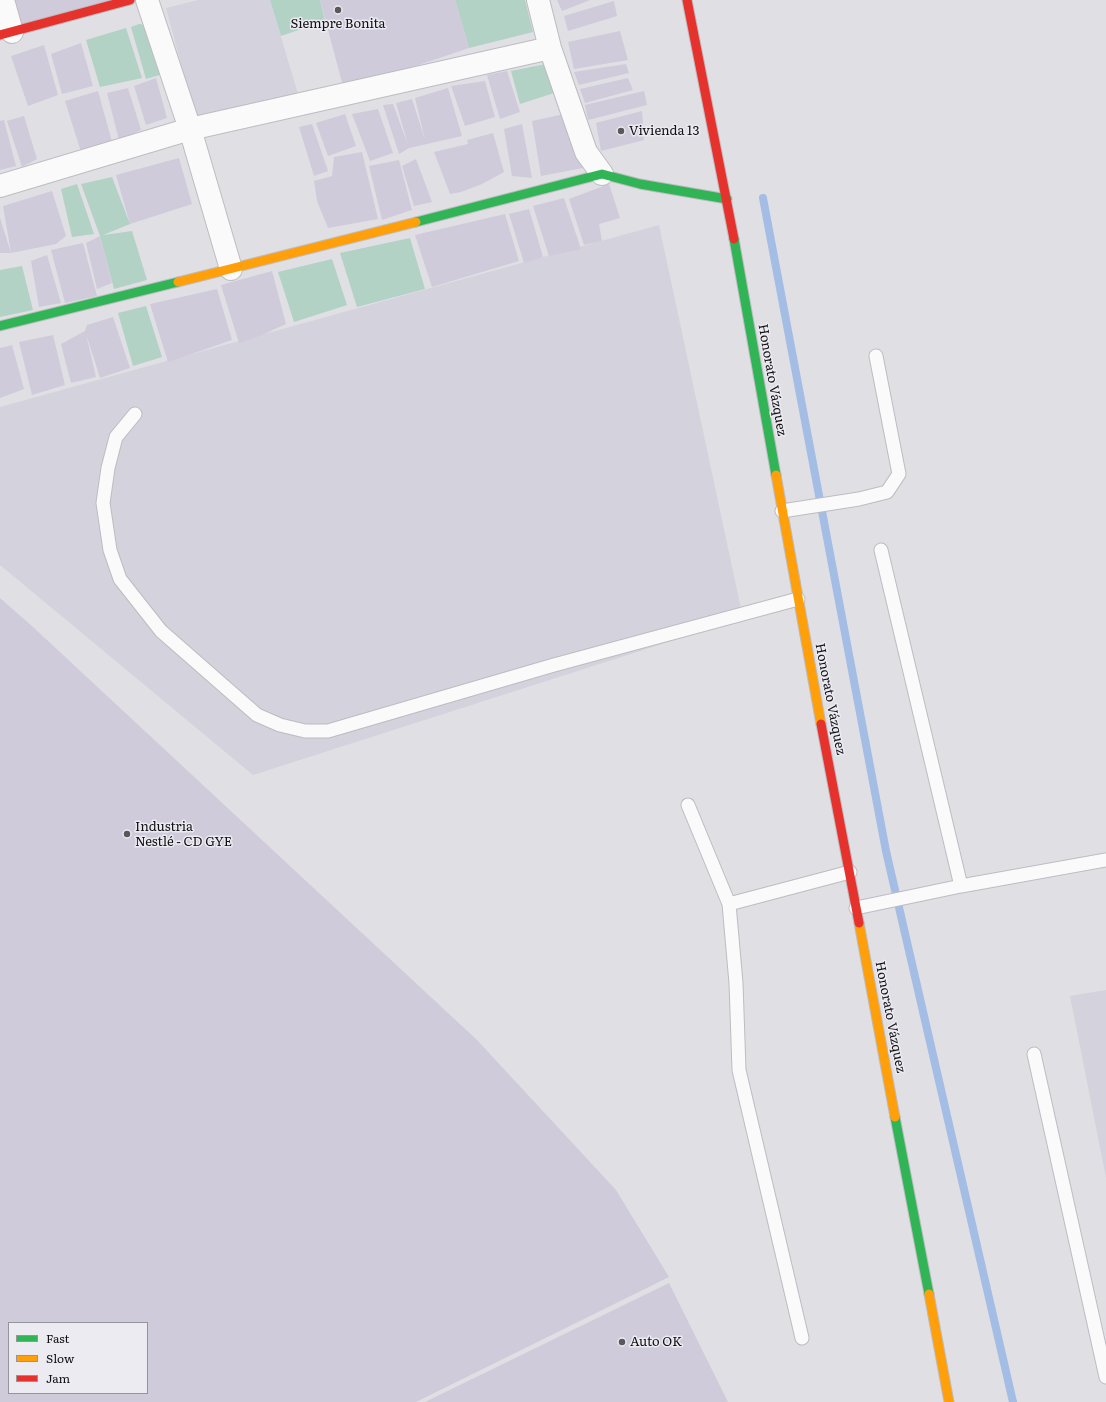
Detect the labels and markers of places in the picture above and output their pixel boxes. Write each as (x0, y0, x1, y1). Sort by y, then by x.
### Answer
marker: Siempre Bonita (333, 5, 343, 15)
place label: Siempre Bonita (290, 16, 386, 32)
place label: Vivienda 13 (629, 123, 699, 139)
marker: Vivienda 13 (616, 126, 626, 136)
place label: Industria Nestlé - CD GYE (135, 819, 232, 850)
marker: Industria Nestlé - CD GYE (122, 829, 132, 839)
place label: Auto OK (630, 1334, 682, 1350)
marker: Auto OK (617, 1337, 627, 1347)

